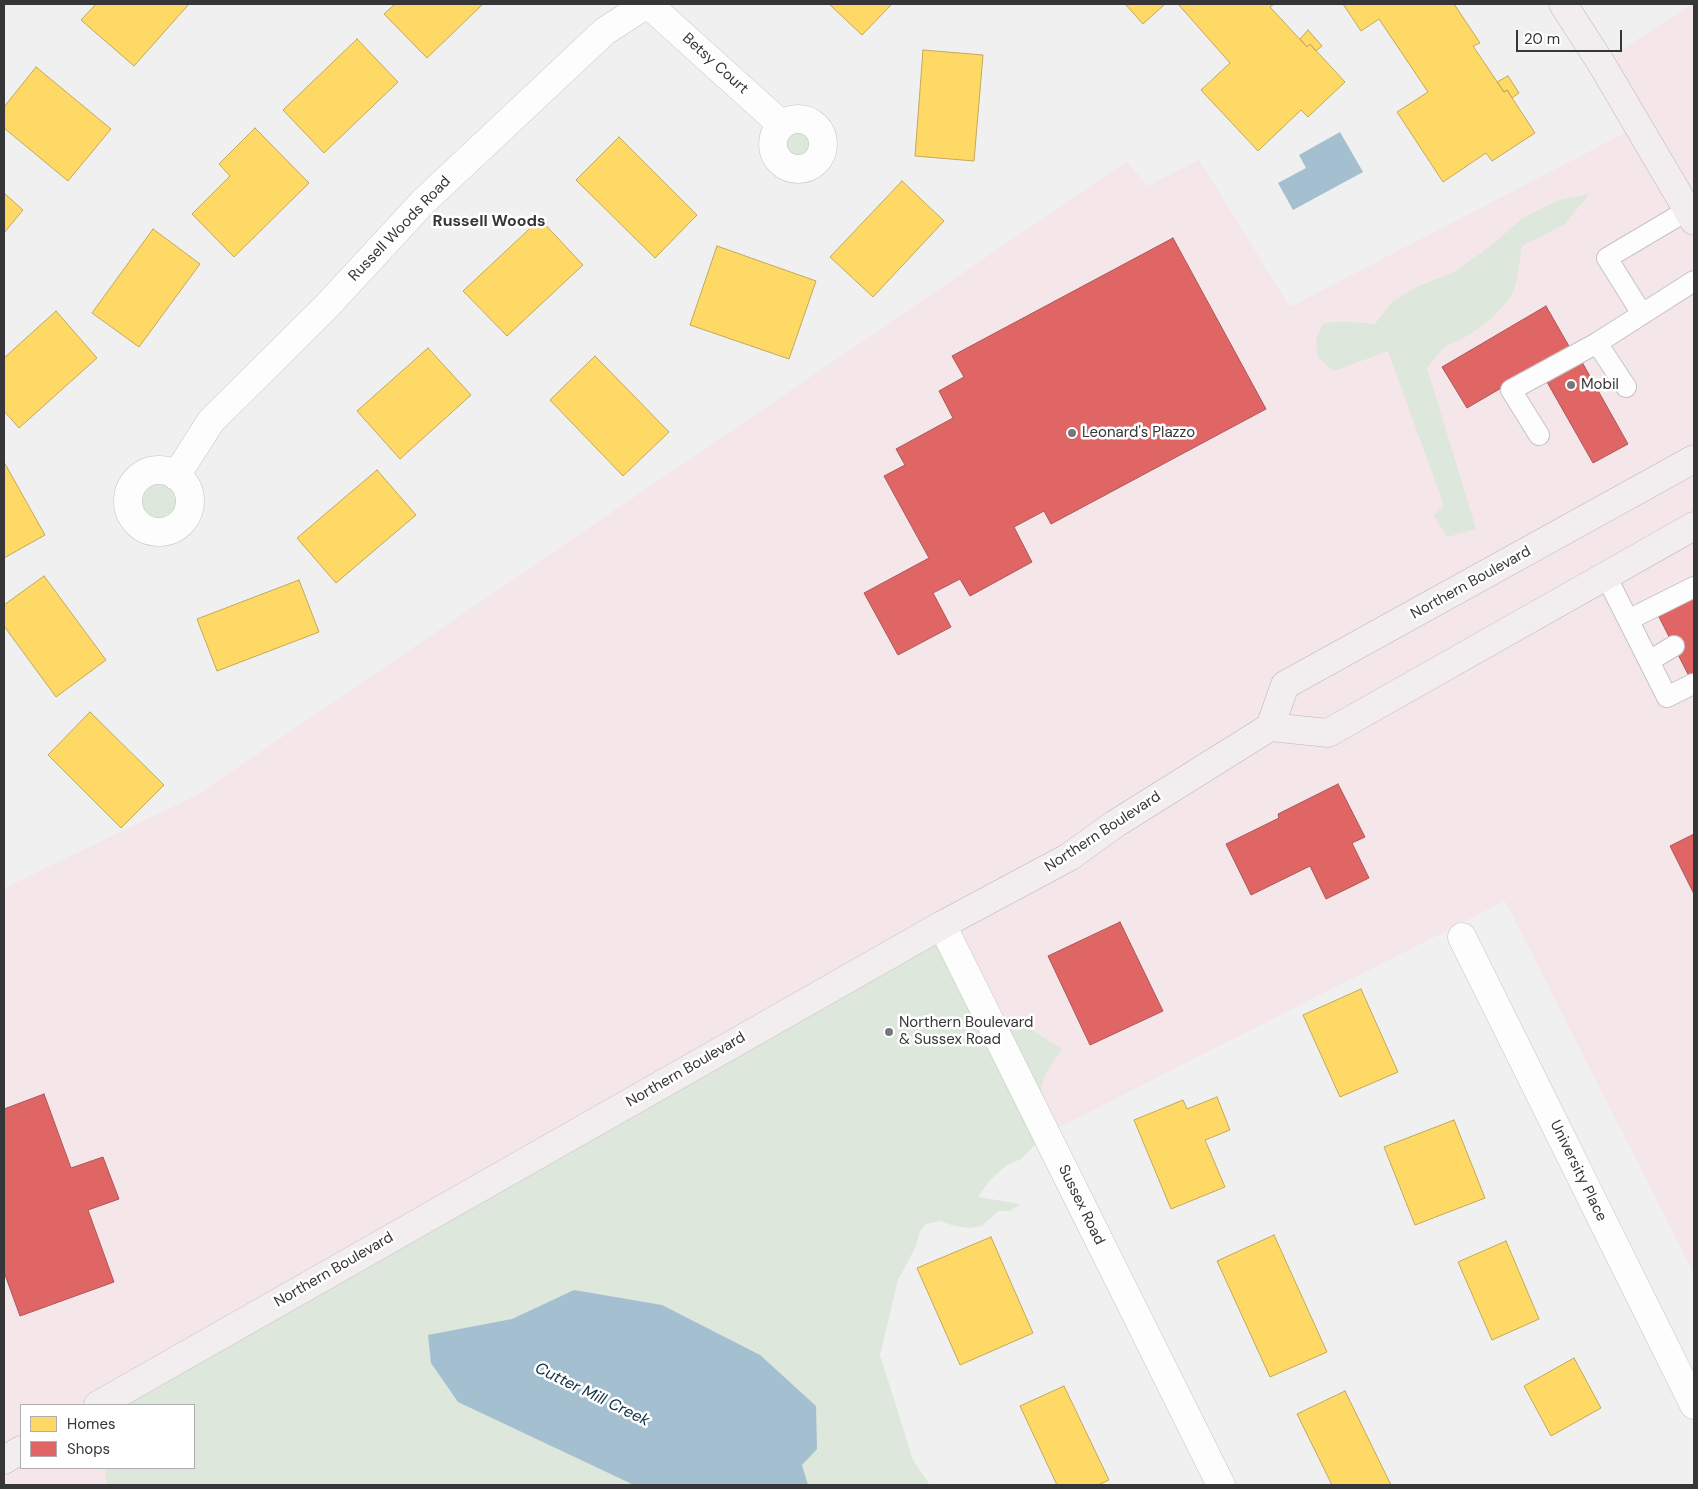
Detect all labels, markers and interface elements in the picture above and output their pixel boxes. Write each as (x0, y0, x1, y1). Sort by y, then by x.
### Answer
scale bar (1518, 20, 1624, 52)
text: 20 m (1524, 29, 1560, 49)
street label: Betsy Court (678, 30, 752, 98)
street label: Russell Woods Road (345, 173, 455, 285)
district label: Russell Woods (433, 212, 545, 232)
place label: Mobil (1581, 376, 1619, 394)
marker: Mobil (1565, 379, 1577, 391)
place label: Leonard's Plazzo (1082, 424, 1195, 442)
marker: Leonard's Plazzo (1066, 427, 1078, 439)
street label: Northern Boulevard (1408, 543, 1534, 623)
street label: Northern Boulevard (1042, 788, 1164, 876)
place label: Northern Boulevard & Sussex Road (899, 1014, 1033, 1049)
marker: Northern Boulevard & Sussex Road (883, 1026, 895, 1038)
street label: Northern Boulevard (623, 1029, 749, 1111)
street label: University Place (1546, 1117, 1610, 1225)
street label: Sussex Road (1054, 1162, 1108, 1248)
street label: Northern Boulevard (271, 1229, 397, 1311)
water label: Cutter Mill Creek (532, 1359, 652, 1431)
legend (20, 1404, 195, 1469)
text: Homes (67, 1414, 116, 1434)
text: Shops (67, 1439, 110, 1459)

